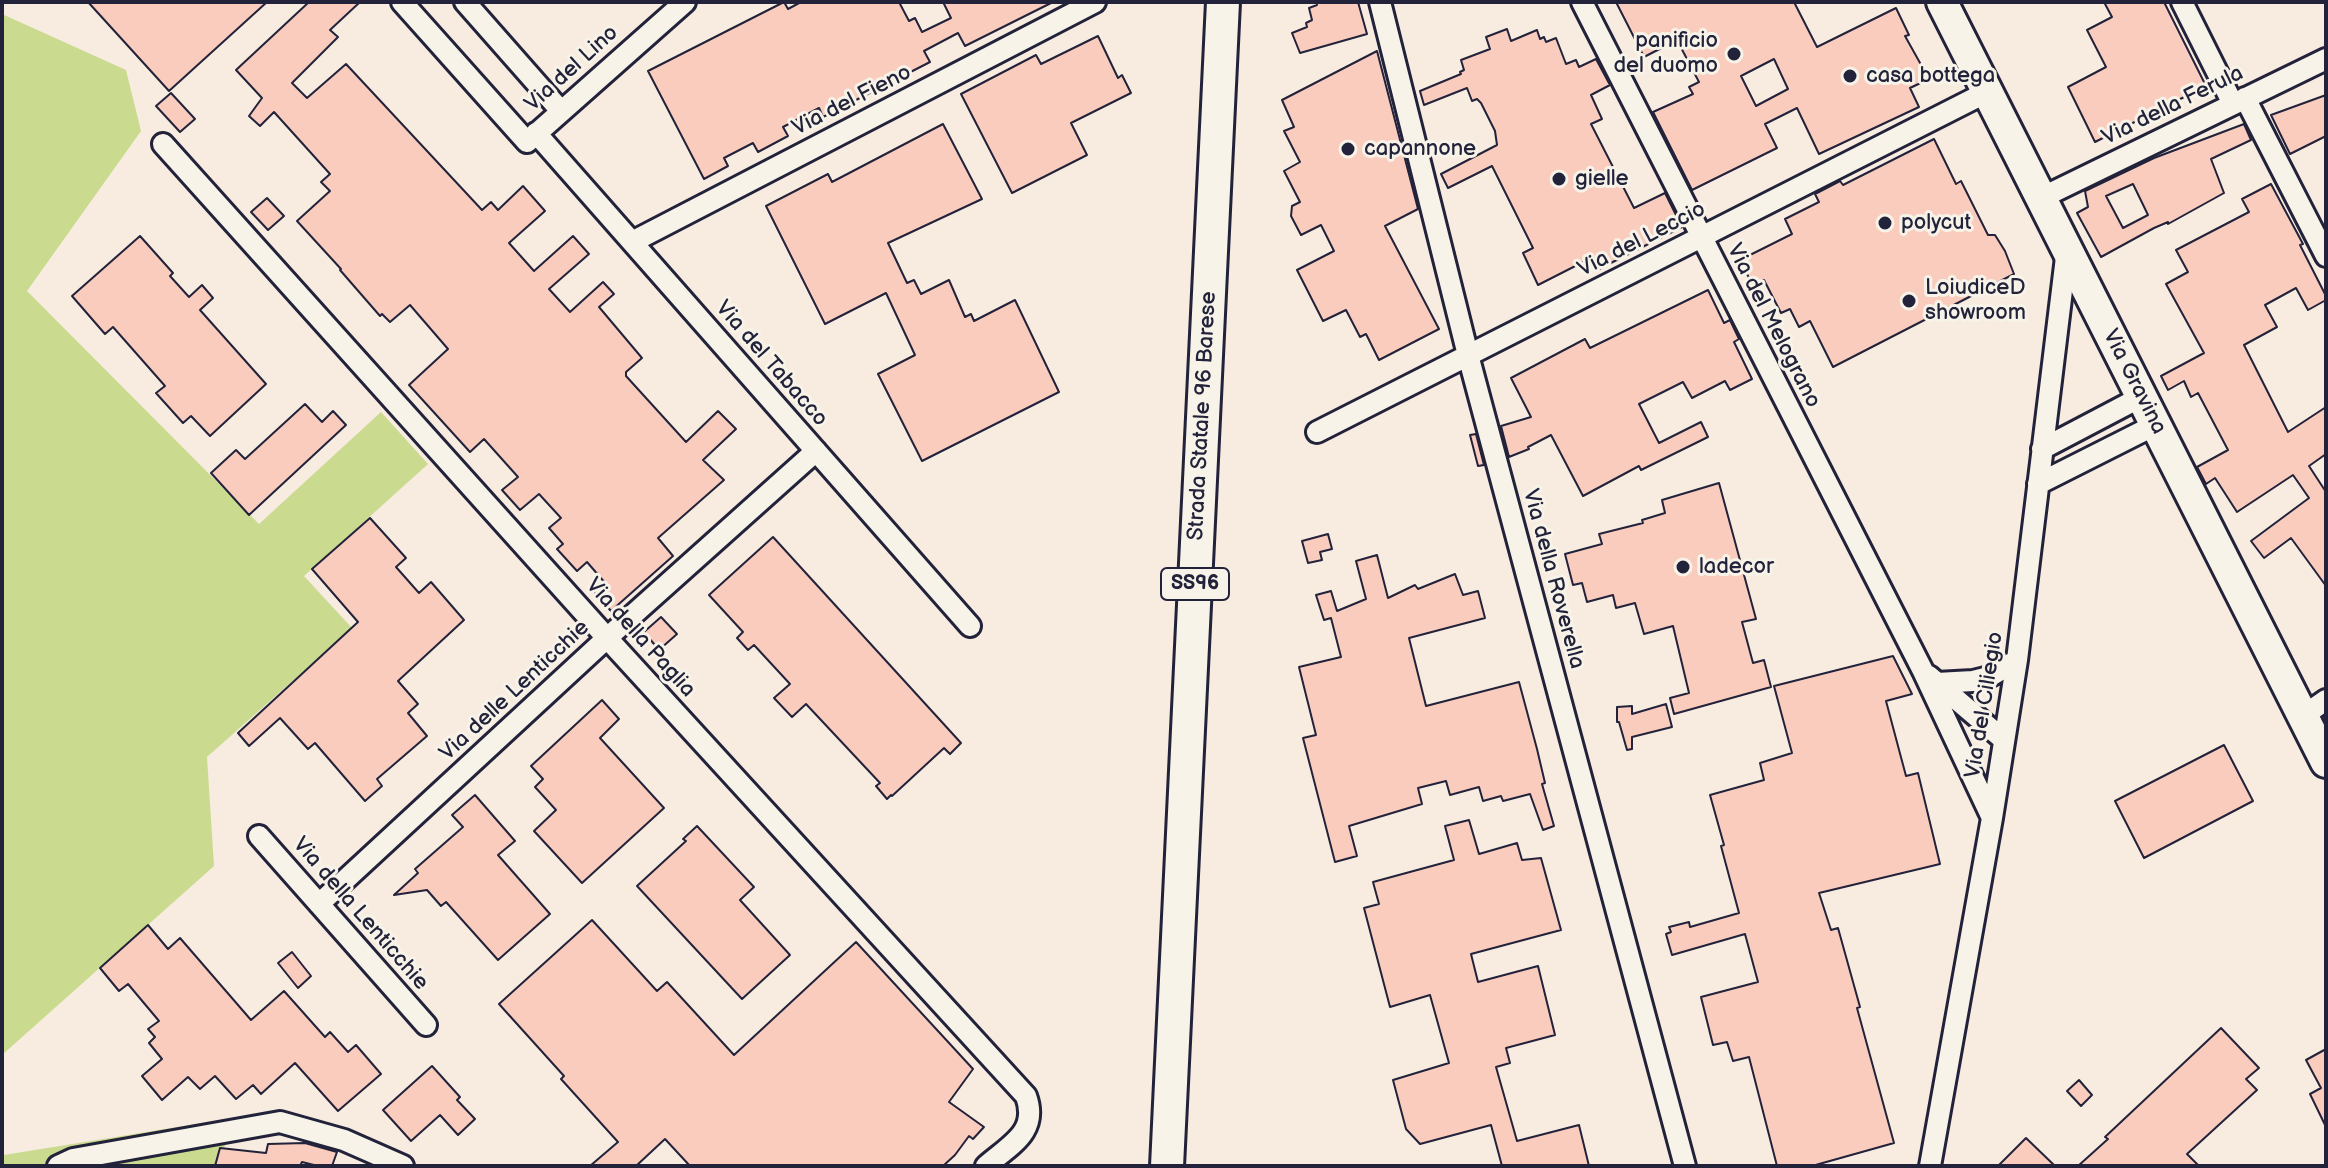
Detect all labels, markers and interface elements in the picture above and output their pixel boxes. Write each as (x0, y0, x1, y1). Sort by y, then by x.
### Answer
street label: Via del Lino (520, 20, 624, 118)
place label: panificio del duomo (1613, 28, 1718, 80)
marker: panificio del duomo (1725, 45, 1743, 63)
street label: Via del Fieno (788, 60, 916, 142)
street label: Via della Ferula (2098, 60, 2248, 152)
place label: casa bottega (1866, 63, 1995, 89)
marker: casa bottega (1841, 67, 1859, 85)
place label: capannone (1364, 136, 1476, 162)
marker: capannone (1339, 140, 1357, 158)
place label: gielle (1575, 166, 1629, 192)
marker: gielle (1550, 170, 1568, 188)
street label: Via del Leccio (1574, 197, 1710, 283)
place label: polycut (1901, 210, 1971, 236)
marker: polycut (1876, 214, 1894, 232)
street label: Via del Melograno (1720, 240, 1826, 412)
place label: LoiudiceD showroom (1925, 275, 2026, 326)
street label: Strada Statale 96 Barese (1183, 291, 1223, 541)
marker: LoiudiceD showroom (1900, 292, 1918, 310)
street label: Via del Tabacco (709, 296, 833, 432)
street label: Via Gravina (2096, 325, 2172, 439)
street label: Via della Roverella (1516, 486, 1590, 672)
place label: ladecor (1699, 554, 1774, 580)
marker: ladecor (1674, 558, 1692, 576)
road number: SS96 (1161, 568, 1229, 600)
street label: Via della Paglia (580, 573, 700, 703)
street label: Via delle Lenticchie (435, 615, 595, 767)
street label: Via del Ciliegio (1960, 630, 2010, 780)
street label: Via della Lenticchie (286, 832, 434, 996)

